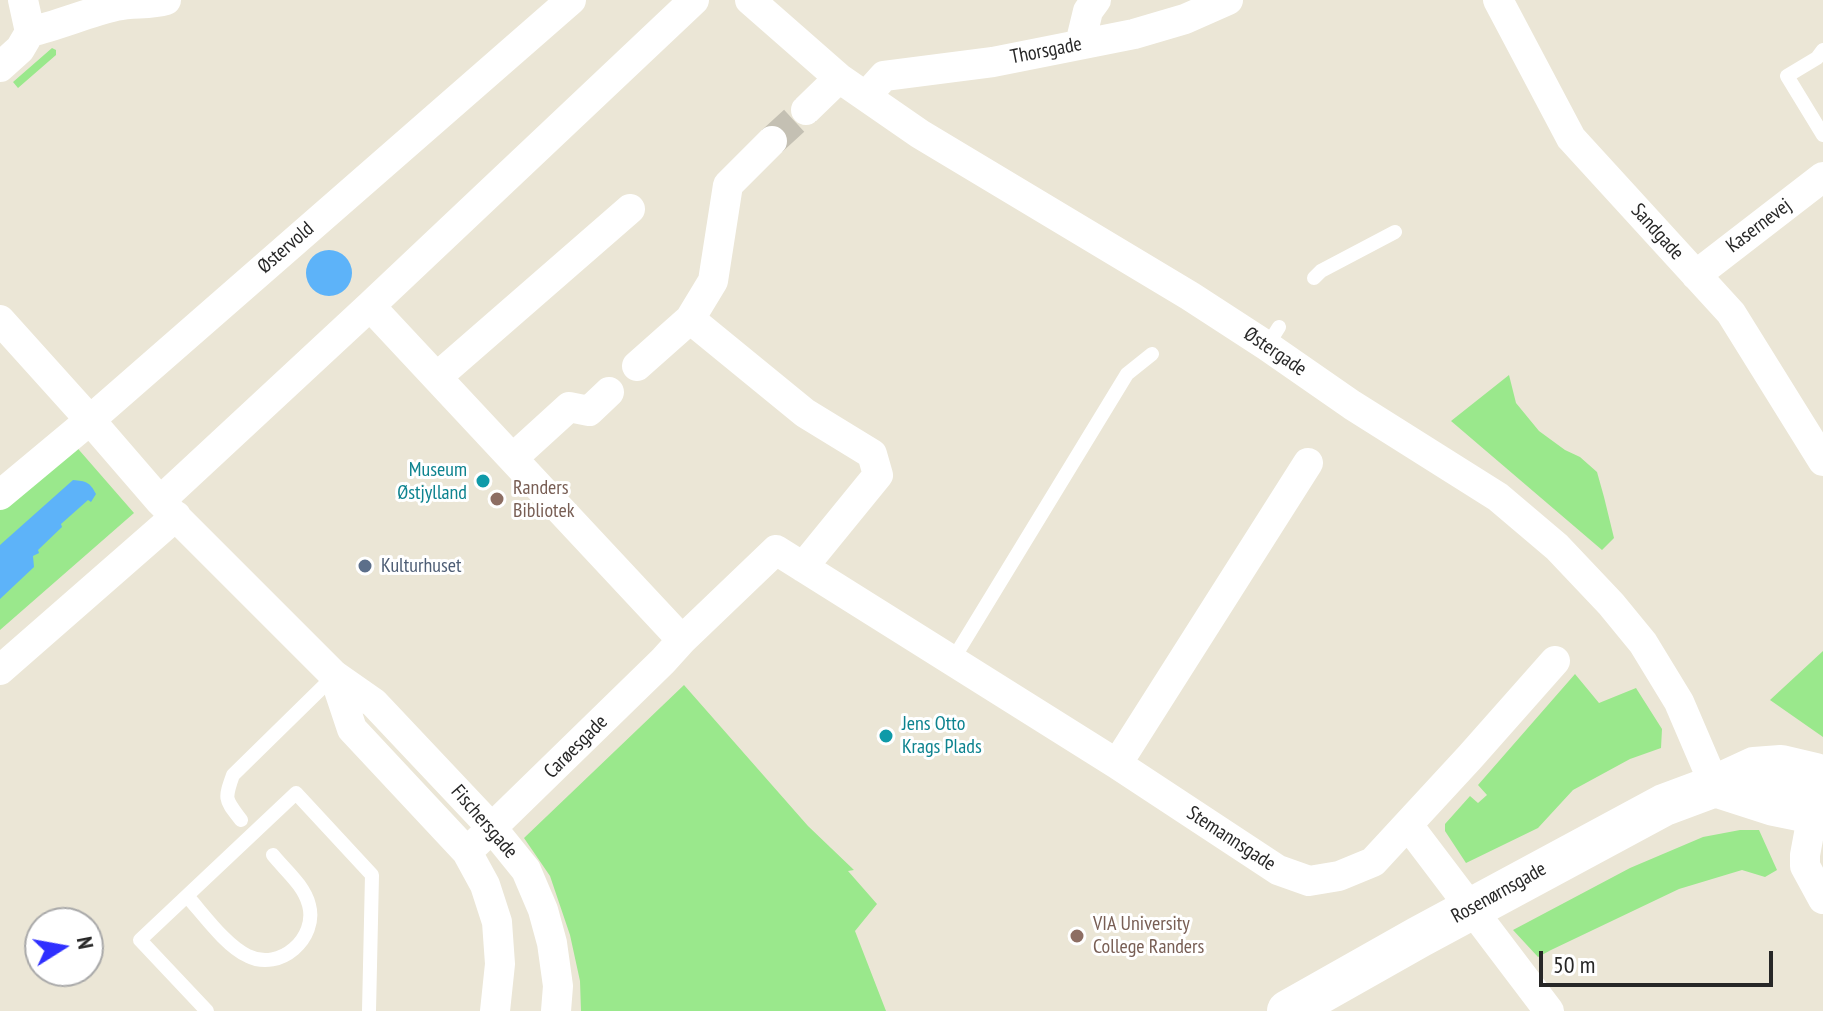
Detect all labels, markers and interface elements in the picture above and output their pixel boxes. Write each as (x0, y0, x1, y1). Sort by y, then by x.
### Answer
street label: Thorsgade (1008, 32, 1084, 70)
street label: Kasernevej (1722, 194, 1796, 258)
street label: Sandgade (1625, 199, 1689, 265)
street label: Østervold (253, 217, 319, 279)
street label: Østergade (1239, 322, 1311, 382)
place label: Museum Østjylland (397, 458, 467, 505)
marker: Museum Østjylland (474, 472, 492, 490)
place label: Randers Bibliotek (513, 476, 574, 523)
marker: Randers Bibliotek (488, 490, 506, 508)
place label: Kulturhuset (381, 554, 461, 578)
marker: Kulturhuset (356, 557, 374, 575)
street label: Carøesgade (539, 710, 613, 784)
place label: Jens Otto Krags Plads (902, 712, 982, 759)
marker: Jens Otto Krags Plads (877, 727, 895, 745)
street label: Fischersgade (446, 780, 522, 864)
street label: Stemannsgade (1182, 801, 1280, 877)
street label: Rosenørnsgade (1447, 857, 1551, 929)
north arrow (24, 907, 104, 987)
place label: VIA University College Randers (1093, 912, 1204, 959)
marker: VIA University College Randers (1068, 927, 1086, 945)
text: N (71, 934, 100, 951)
scale bar (1543, 935, 1777, 985)
text: 50 m (1553, 949, 1595, 980)

